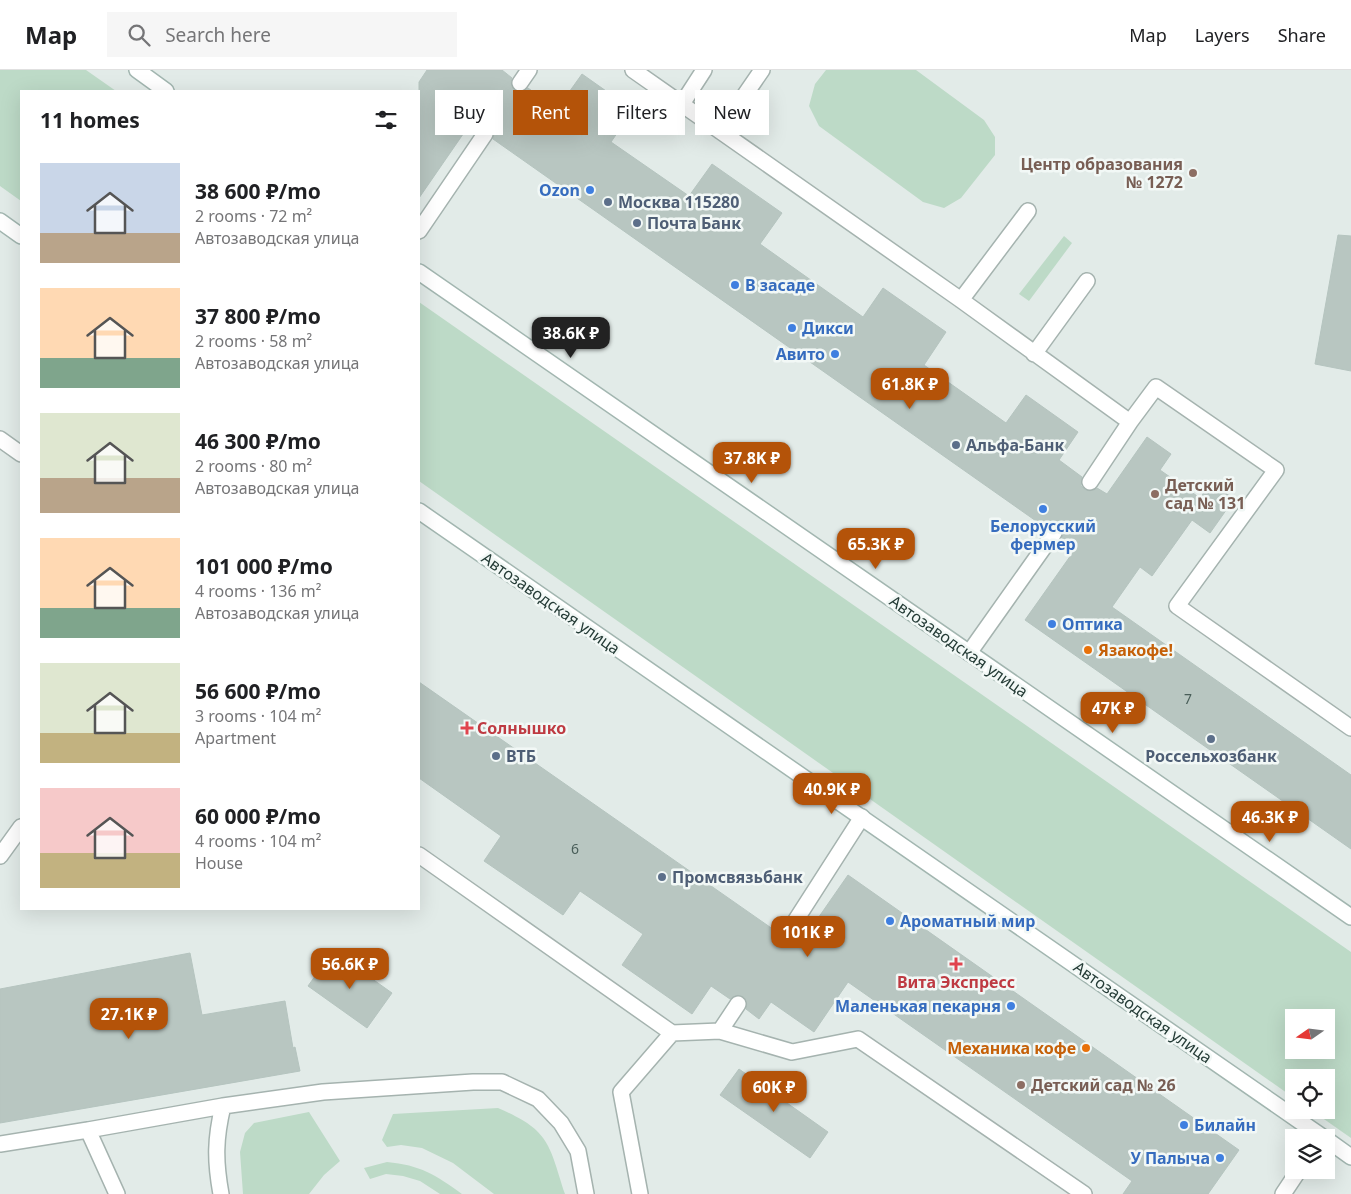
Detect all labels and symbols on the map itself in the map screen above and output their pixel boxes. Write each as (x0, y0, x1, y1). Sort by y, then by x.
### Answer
place label: Центр образования № 1272 (1021, 153, 1183, 193)
marker: Центр образования № 1272 (1187, 167, 1199, 179)
place label: Ozon (539, 179, 580, 201)
marker: Ozon (584, 184, 596, 196)
place label: Москва 115280 (618, 191, 739, 213)
marker: Москва 115280 (602, 196, 614, 208)
place label: Почта Банк (647, 212, 741, 234)
marker: Почта Банк (631, 217, 643, 229)
place label: В засаде (745, 274, 815, 296)
marker: В засаде (729, 279, 741, 291)
pin: 38.6K ₽ (525, 316, 617, 359)
place label: Дикси (802, 317, 854, 339)
marker: Дикси (786, 322, 798, 334)
place label: Авито (776, 343, 825, 365)
marker: Авито (829, 348, 841, 360)
pin: 61.8K ₽ (864, 368, 956, 410)
place label: Альфа-Банк (966, 434, 1065, 456)
marker: Альфа-Банк (950, 439, 962, 451)
pin: 37.8K ₽ (706, 442, 798, 484)
place label: Детский сад № 131 (1165, 474, 1245, 514)
marker: Детский сад № 131 (1149, 488, 1161, 500)
marker: Белорусский фермер (1037, 503, 1049, 515)
place label: Белорусский фермер (990, 515, 1096, 555)
pin: 65.3K ₽ (830, 528, 922, 570)
street label: Автозаводская улица (477, 547, 625, 659)
street label: Автозаводская улица (885, 590, 1033, 702)
place label: Оптика (1062, 613, 1123, 635)
marker: Оптика (1046, 618, 1058, 630)
place label: Язакофе! (1098, 639, 1173, 661)
marker: Язакофе! (1082, 644, 1094, 656)
house number: 7 (1184, 689, 1192, 708)
pin: 47K ₽ (1078, 692, 1148, 734)
place label: Солнышко (477, 717, 566, 739)
marker: Солнышко (461, 722, 473, 734)
marker: Россельхозбанк (1205, 733, 1217, 745)
place label: ВТБ (506, 745, 536, 767)
place label: Россельхозбанк (1145, 745, 1277, 767)
marker: ВТБ (490, 750, 502, 762)
pin: 40.9K ₽ (786, 772, 878, 815)
pin: 46.3K ₽ (1224, 800, 1316, 843)
house number: 6 (571, 839, 579, 858)
place label: Промсвязьбанк (672, 866, 803, 888)
marker: Промсвязьбанк (656, 871, 668, 883)
place label: Ароматный мир (900, 910, 1035, 932)
marker: Ароматный мир (884, 915, 896, 927)
pin: 101K ₽ (767, 916, 849, 958)
pin: 56.6K ₽ (304, 948, 396, 990)
street label: Автозаводская улица (1069, 956, 1217, 1068)
marker: Вита Экспресс (950, 958, 962, 970)
place label: Вита Экспресс (897, 971, 1015, 993)
place label: Маленькая пекарня (835, 995, 1001, 1017)
pin: 27.1K ₽ (83, 998, 175, 1040)
marker: Маленькая пекарня (1005, 1000, 1017, 1012)
north arrow (1285, 1009, 1335, 1059)
place label: Механика кофе (947, 1037, 1076, 1059)
marker: Механика кофе (1080, 1042, 1092, 1054)
pin: 60K ₽ (739, 1070, 809, 1113)
place label: Детский сад № 26 (1031, 1074, 1176, 1096)
marker: Детский сад № 26 (1015, 1079, 1027, 1091)
place label: Билайн (1194, 1114, 1256, 1136)
marker: Билайн (1178, 1119, 1190, 1131)
place label: У Палыча (1130, 1147, 1210, 1169)
marker: У Палыча (1214, 1152, 1226, 1164)

